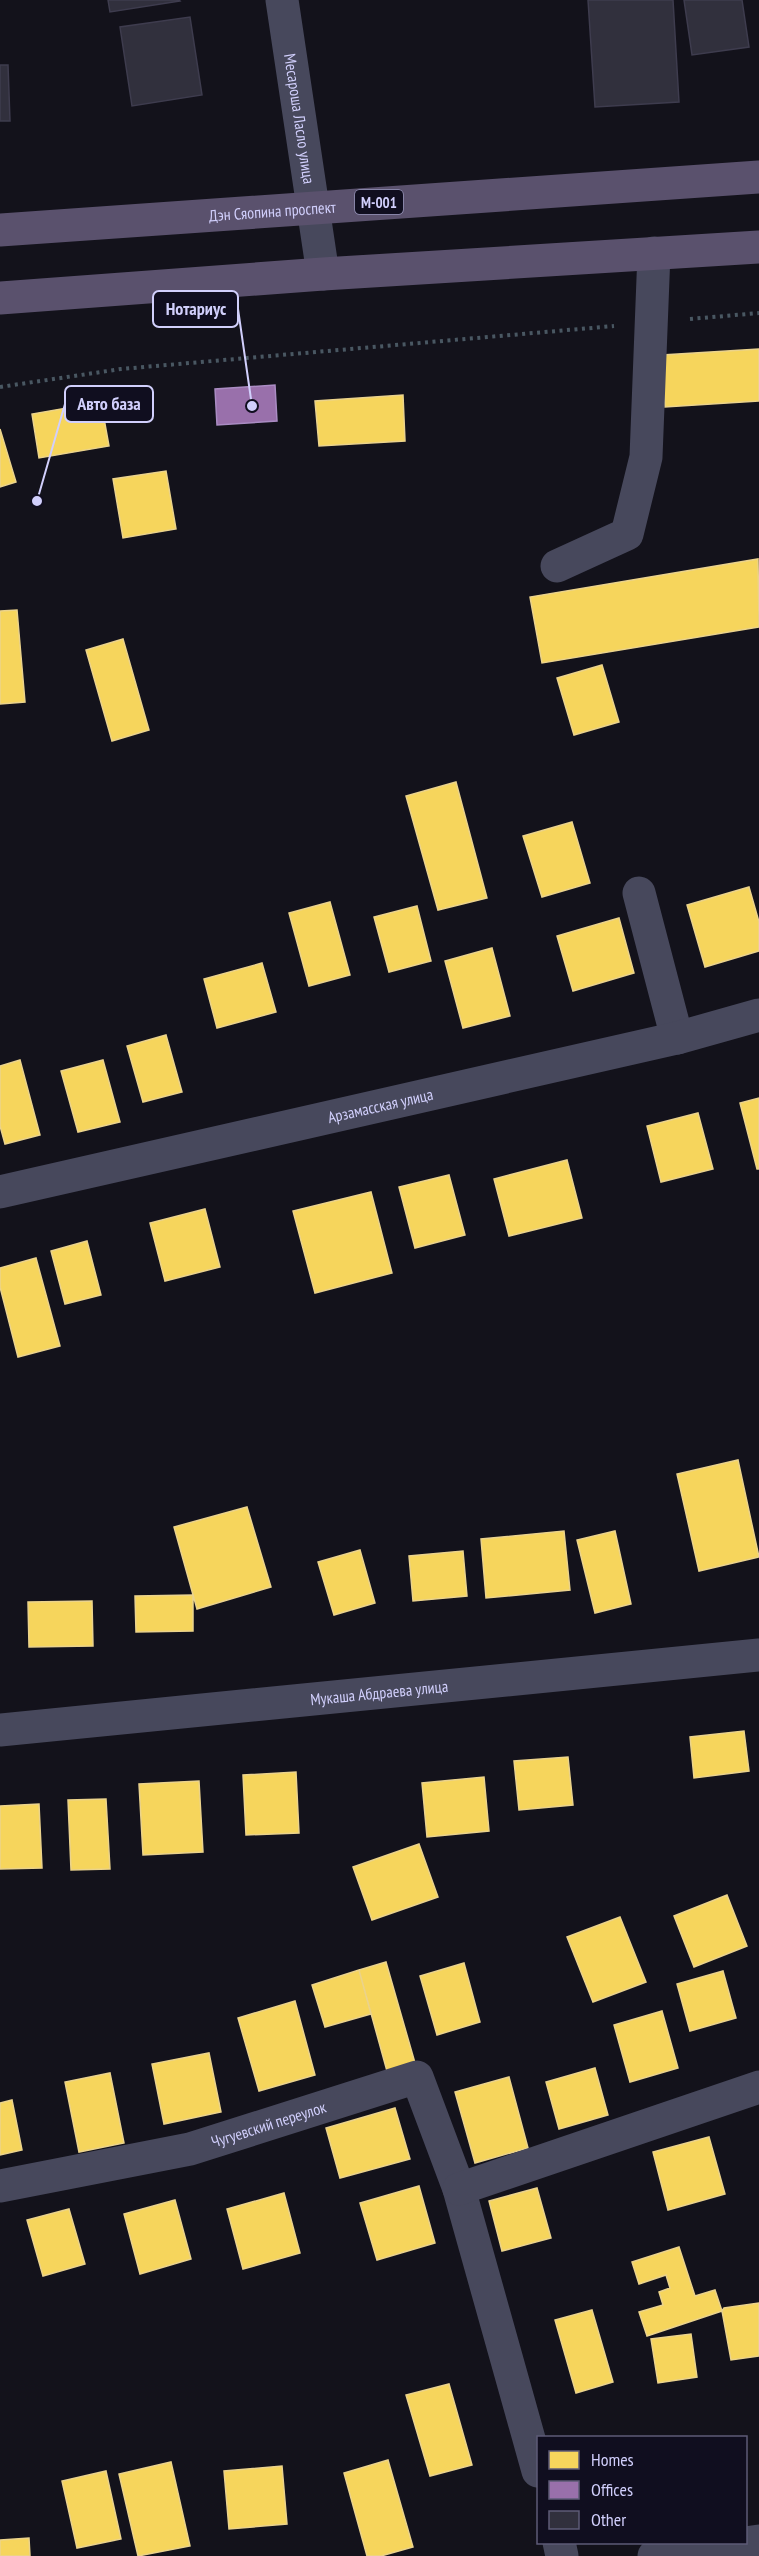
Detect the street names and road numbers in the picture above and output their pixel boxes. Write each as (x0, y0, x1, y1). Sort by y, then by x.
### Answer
street label: Месароша Ласло улица (280, 52, 319, 185)
road number: M-001 (355, 190, 403, 214)
street label: Дэн Сяопина проспект (208, 197, 337, 225)
street label: Арзамасская улица (326, 1084, 435, 1127)
street label: Мукаша Абдраева улица (309, 1676, 449, 1709)
street label: Чугуевский переулок (209, 2096, 329, 2152)

